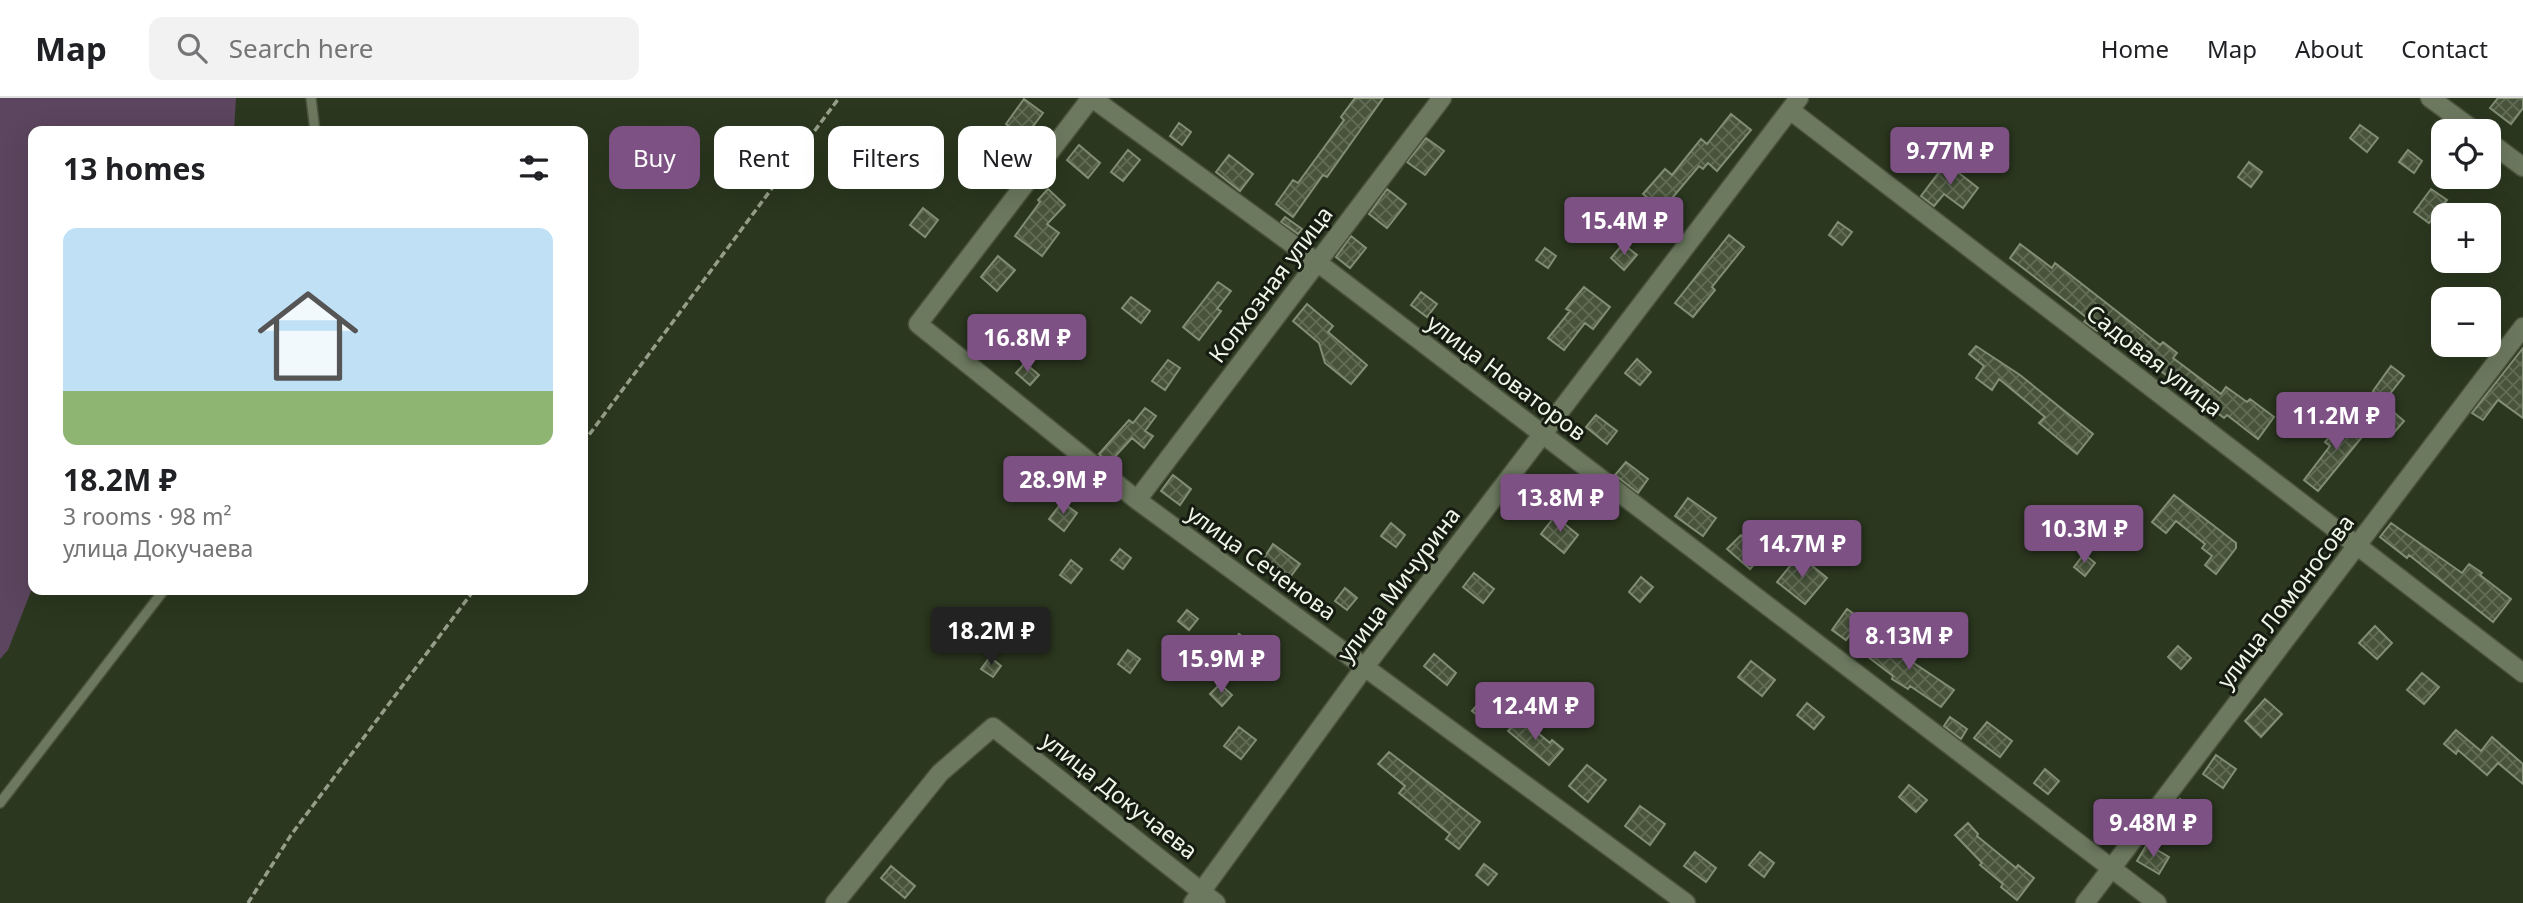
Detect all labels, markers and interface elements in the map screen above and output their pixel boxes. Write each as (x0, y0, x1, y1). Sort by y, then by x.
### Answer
search box (149, 17, 639, 80)
text: Map (35, 26, 107, 71)
icon: search (173, 29, 211, 67)
text: Search here (229, 30, 373, 66)
text: Home (2101, 32, 2169, 65)
text: Map (2207, 32, 2257, 65)
text: About (2295, 32, 2363, 65)
text: Contact (2401, 32, 2488, 65)
map controls (2431, 119, 2501, 357)
button: locate (2431, 119, 2501, 189)
chip: Buy (609, 126, 700, 189)
chip: Rent (714, 126, 814, 189)
chip: Filters (828, 126, 944, 189)
chip: New (958, 126, 1056, 189)
pin: 9.77M ₽ (1885, 127, 2015, 187)
text: 9.77M ₽ (1906, 134, 1994, 166)
text: 13 homes (63, 148, 206, 189)
icon: filters (515, 149, 553, 187)
pin: 15.4M ₽ (1559, 198, 1689, 257)
street label: Колхозная улица (1200, 199, 1340, 369)
button: + (2431, 203, 2501, 273)
text: 15.4M ₽ (1580, 204, 1668, 236)
icon: home (245, 273, 371, 399)
button: − (2431, 287, 2501, 357)
street label: Садовая улица (2080, 296, 2230, 424)
street label: улица Новаторов (1421, 306, 1593, 448)
pin: 16.8M ₽ (962, 314, 1092, 374)
text: 16.8M ₽ (983, 321, 1071, 353)
pin: 11.2M ₽ (2271, 392, 2401, 452)
text: 11.2M ₽ (2292, 399, 2380, 431)
pin: 28.9M ₽ (998, 456, 1128, 516)
text: 18.2M ₽ (63, 459, 177, 500)
text: 28.9M ₽ (1019, 463, 1107, 495)
pin: 13.8M ₽ (1495, 474, 1625, 534)
text: 13.8M ₽ (1516, 481, 1604, 513)
street label: улица Сеченова (1181, 497, 1343, 627)
text: 3 rooms · 98 m² (63, 500, 232, 532)
street label: улица Мичурина (1329, 500, 1467, 668)
pin: 10.3M ₽ (2019, 505, 2149, 565)
street label: улица Ломоносова (2209, 507, 2361, 695)
text: 10.3M ₽ (2040, 512, 2128, 544)
pin: 14.7M ₽ (1737, 520, 1867, 580)
text: 14.7M ₽ (1758, 527, 1846, 559)
text: улица Докучаева (63, 532, 253, 564)
pin: 18.2M ₽ (926, 608, 1056, 667)
pin: 8.13M ₽ (1844, 612, 1974, 672)
text: 18.2M ₽ (947, 614, 1035, 646)
text: 8.13M ₽ (1865, 619, 1953, 651)
pin: 15.9M ₽ (1156, 636, 1286, 695)
text: 15.9M ₽ (1177, 642, 1265, 674)
pin: 12.4M ₽ (1470, 682, 1600, 742)
text: 12.4M ₽ (1491, 689, 1579, 721)
street label: улица Докучаева (1035, 724, 1205, 866)
pin: 9.48M ₽ (2088, 800, 2218, 859)
text: 9.48M ₽ (2109, 806, 2197, 838)

